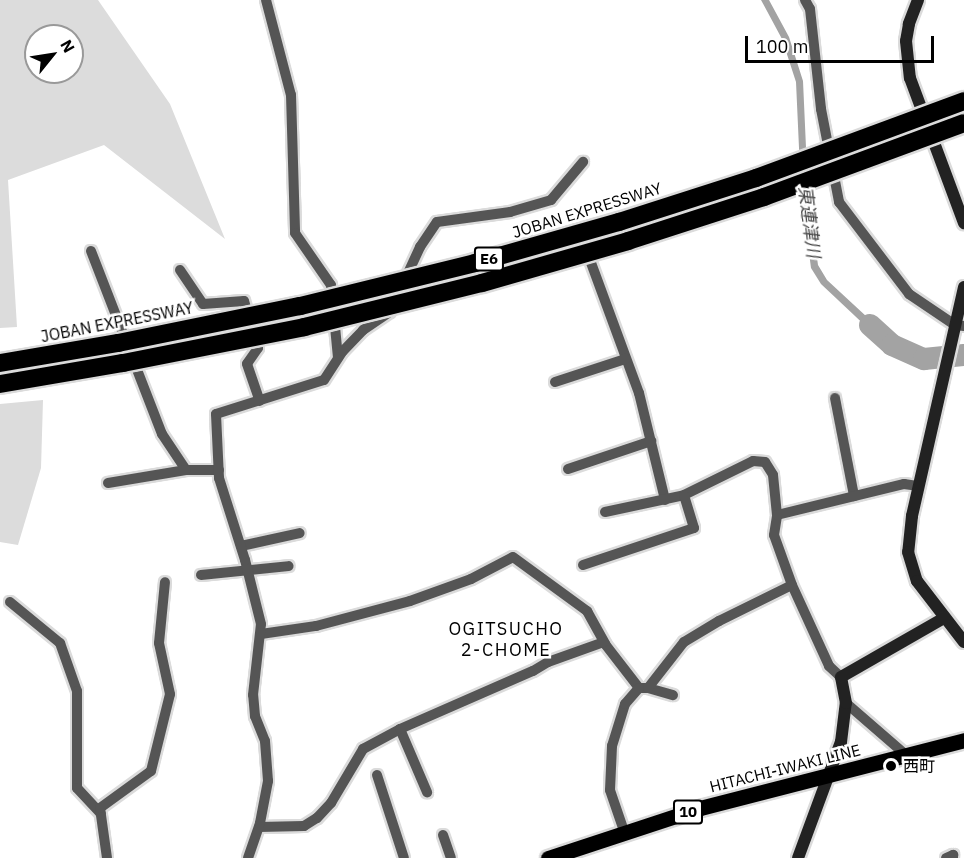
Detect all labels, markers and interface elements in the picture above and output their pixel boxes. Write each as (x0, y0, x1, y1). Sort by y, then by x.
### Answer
north arrow (24, 24, 84, 84)
scale bar (748, 24, 937, 62)
text: 100 m (756, 35, 808, 58)
text: N (56, 36, 79, 56)
street label: JOBAN EXPRESSWAY (510, 178, 664, 242)
water label: 東連津川 (794, 185, 824, 259)
road number: E6 (472, 247, 506, 271)
street label: JOBAN EXPRESSWAY (39, 298, 195, 346)
district label: OGITSUCHO 2-CHOME (448, 619, 564, 662)
street label: HITACHI-IWAKI LINE (707, 740, 863, 796)
place label: 西町 (903, 756, 935, 776)
marker: 西町 (884, 759, 898, 773)
road number: 10 (673, 800, 703, 824)

